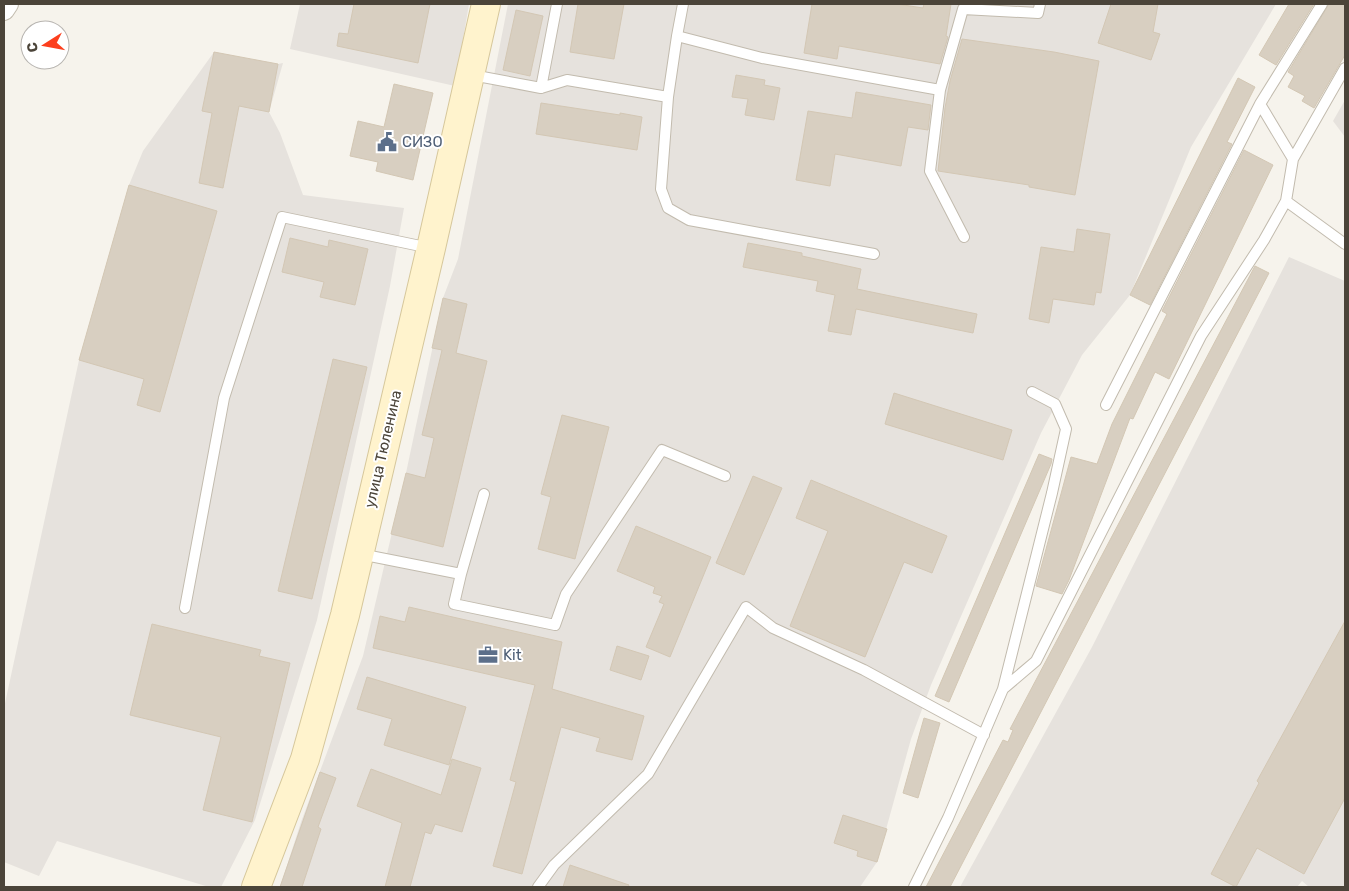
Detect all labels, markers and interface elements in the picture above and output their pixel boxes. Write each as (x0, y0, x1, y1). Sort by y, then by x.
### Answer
north arrow (20, 20, 70, 70)
text: С (23, 41, 42, 54)
public building icon: СИЗО (376, 131, 398, 153)
place label: СИЗО (402, 133, 443, 151)
street label: улица Тюленина (361, 388, 405, 510)
office icon: Kit (477, 644, 499, 666)
place label: Kit (503, 646, 522, 664)

